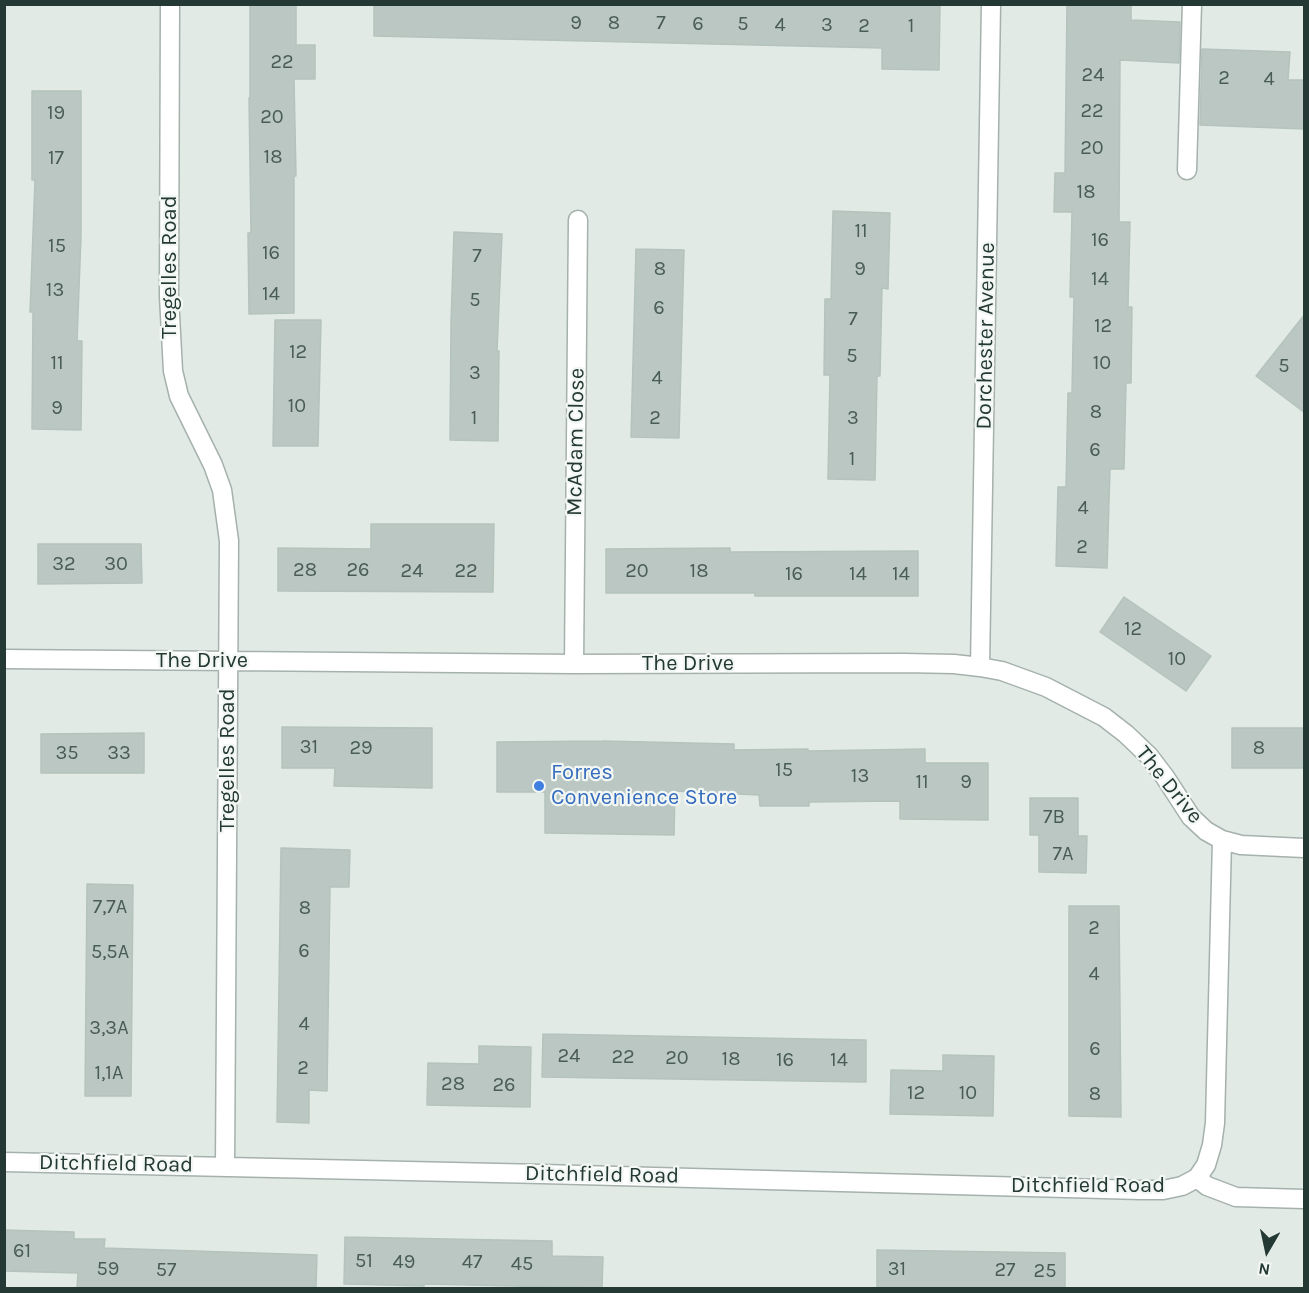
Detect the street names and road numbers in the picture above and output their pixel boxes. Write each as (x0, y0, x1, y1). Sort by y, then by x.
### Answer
street label: Tregelles Road (157, 195, 183, 339)
street label: Dorchester Avenue (971, 242, 1001, 430)
street label: McAdam Close (562, 368, 590, 516)
street label: The Drive (156, 648, 248, 674)
street label: The Drive (642, 651, 734, 677)
street label: Tregelles Road (215, 688, 241, 832)
street label: The Drive (1130, 741, 1208, 829)
street label: Ditchfield Road (39, 1149, 193, 1179)
street label: Ditchfield Road (525, 1160, 679, 1190)
street label: Ditchfield Road (1011, 1173, 1165, 1199)

